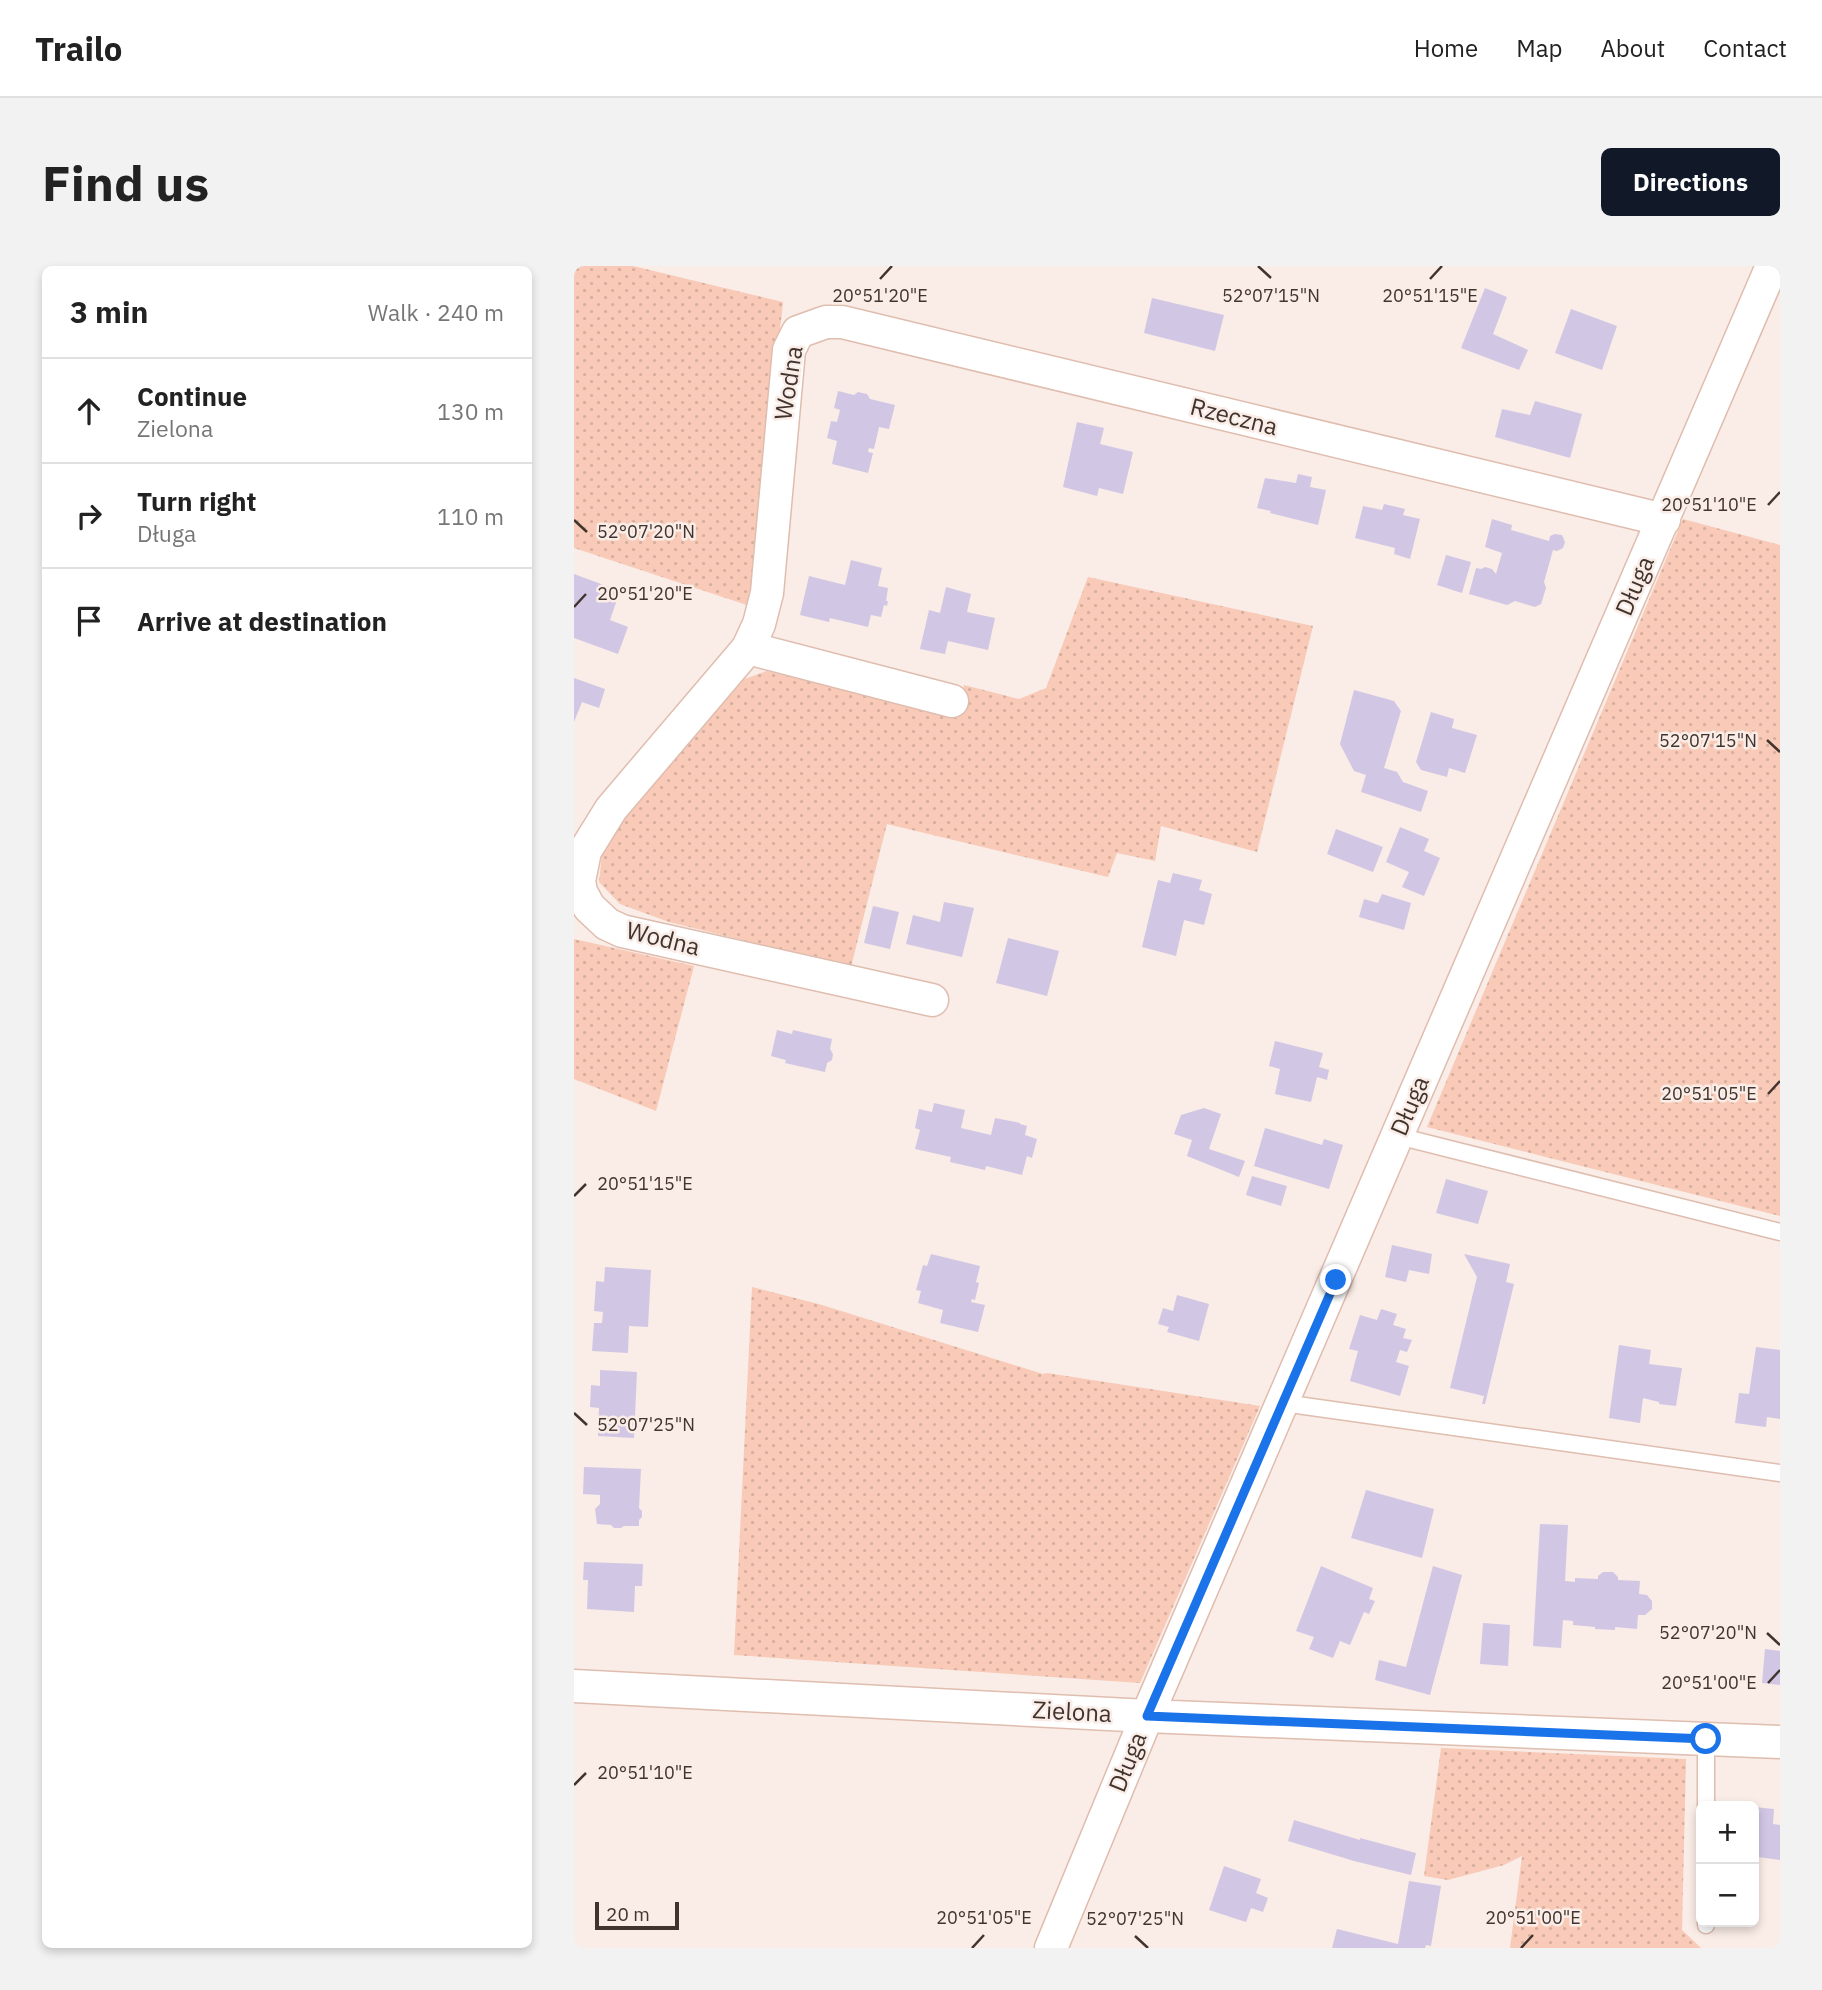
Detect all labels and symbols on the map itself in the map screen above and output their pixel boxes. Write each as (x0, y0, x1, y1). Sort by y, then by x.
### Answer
text: 20°51'20"E (832, 284, 928, 307)
text: 52°07'15"N (1222, 284, 1320, 307)
text: 20°51'15"E (1382, 284, 1478, 307)
street label: Wodna (766, 343, 810, 422)
street label: Rzeczna (1187, 390, 1282, 442)
text: 20°51'10"E (1661, 493, 1757, 516)
text: 52°07'20"N (597, 520, 695, 543)
street label: Długa (1607, 551, 1661, 620)
text: 20°51'20"E (597, 582, 693, 605)
text: 52°07'15"N (1659, 729, 1757, 752)
street label: Wodna (623, 913, 704, 963)
street label: Długa (1382, 1071, 1436, 1140)
text: 20°51'05"E (1661, 1082, 1757, 1105)
text: 20°51'15"E (597, 1172, 693, 1195)
route end (1320, 1264, 1351, 1295)
text: 52°07'25"N (597, 1413, 695, 1436)
text: 52°07'20"N (1659, 1621, 1757, 1644)
text: 20°51'00"E (1661, 1671, 1757, 1694)
street label: Zielona (1032, 1693, 1113, 1729)
route start (1690, 1723, 1721, 1754)
street label: Długa (1101, 1727, 1154, 1796)
text: 20°51'10"E (597, 1761, 693, 1784)
scale bar (595, 1899, 679, 1931)
text: 20°51'05"E (936, 1906, 1032, 1929)
text: 20°51'00"E (1485, 1906, 1581, 1929)
text: 52°07'25"N (1086, 1907, 1184, 1930)

